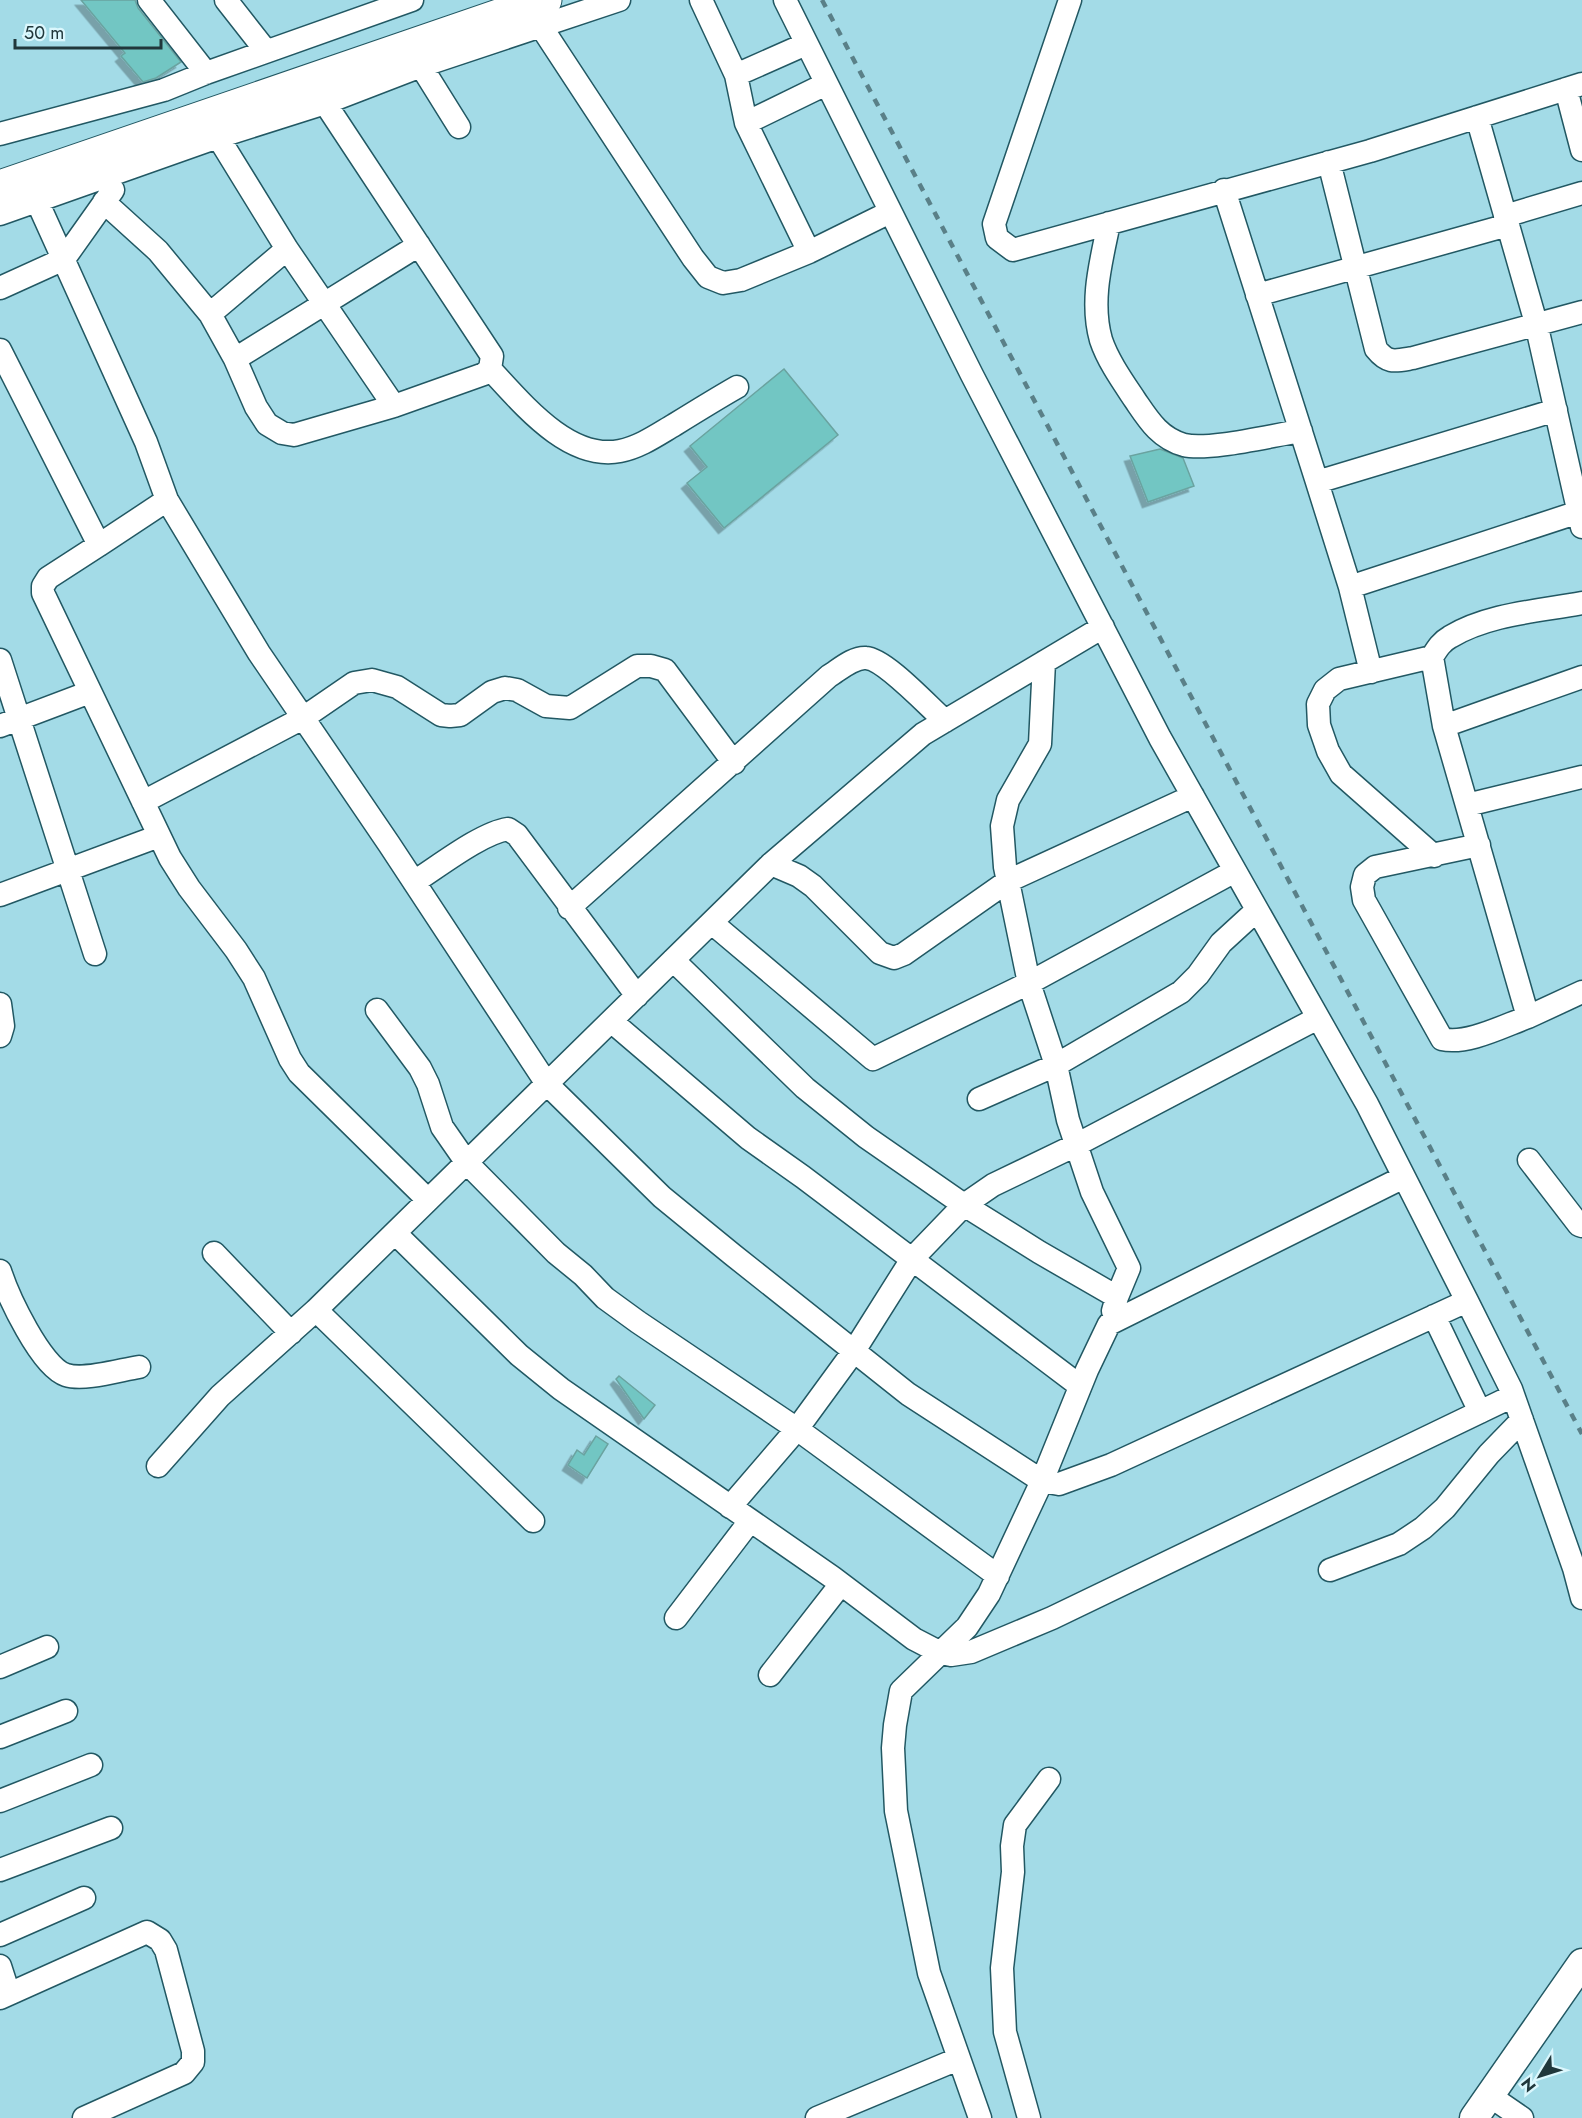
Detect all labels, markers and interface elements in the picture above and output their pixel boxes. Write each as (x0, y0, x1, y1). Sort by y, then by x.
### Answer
scale bar (15, 12, 160, 50)
text: 50 m (24, 20, 64, 46)
north arrow (1510, 2046, 1570, 2106)
text: N (1516, 2073, 1542, 2097)

